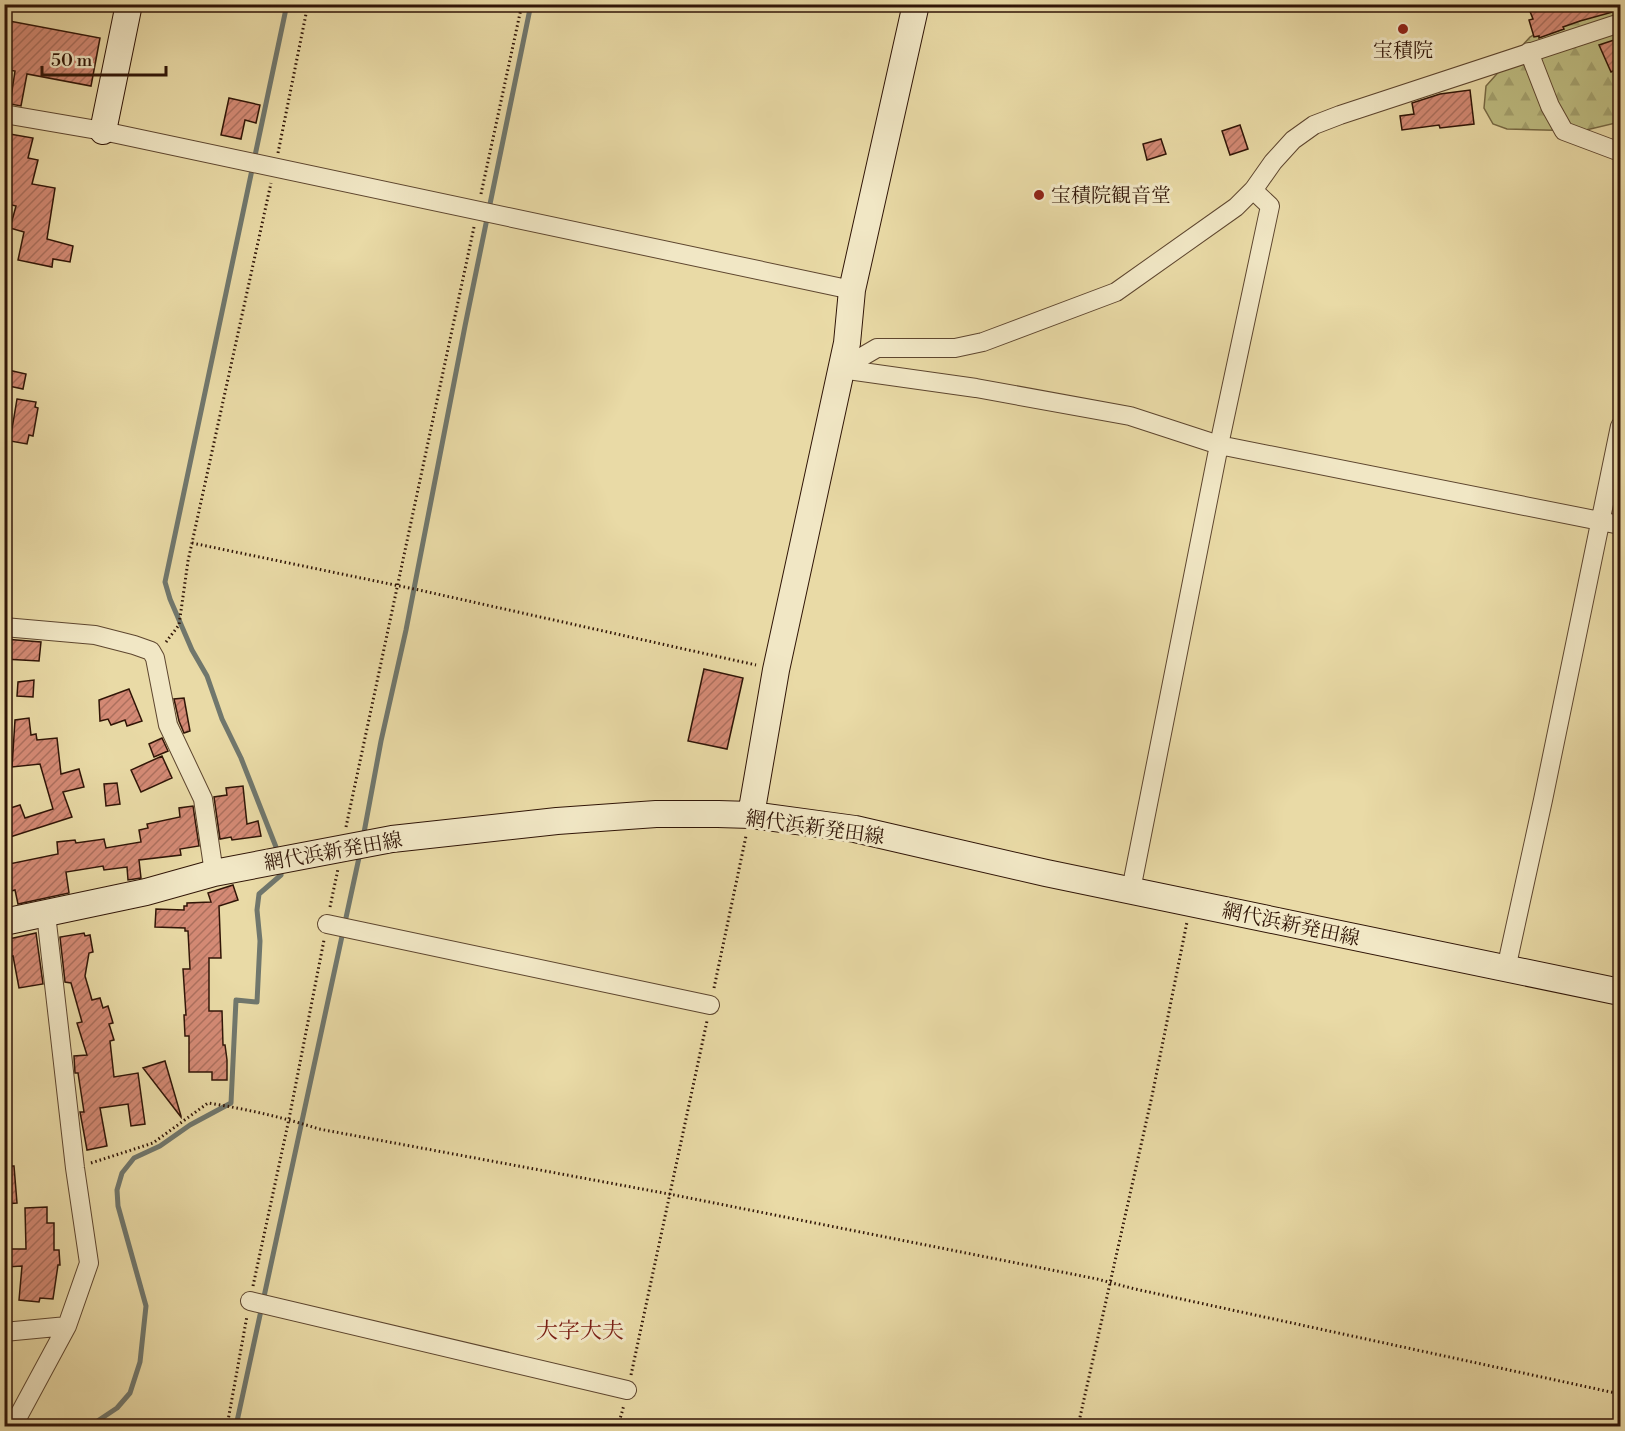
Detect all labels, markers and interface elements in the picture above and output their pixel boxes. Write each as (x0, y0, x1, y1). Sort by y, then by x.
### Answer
marker: 宝積院 (1396, 22, 1410, 36)
scale bar (42, 39, 166, 77)
place label: 宝積院 (1373, 39, 1433, 64)
text: 50 m (51, 49, 93, 72)
place label: 宝積院観音堂 (1051, 184, 1171, 209)
marker: 宝積院観音堂 (1032, 188, 1046, 202)
street label: 網代浜新発田線 (744, 806, 886, 851)
street label: 網代浜新発田線 (262, 828, 404, 877)
street label: 網代浜新発田線 (1220, 899, 1362, 952)
district label: 大字大夫 (536, 1318, 624, 1345)

